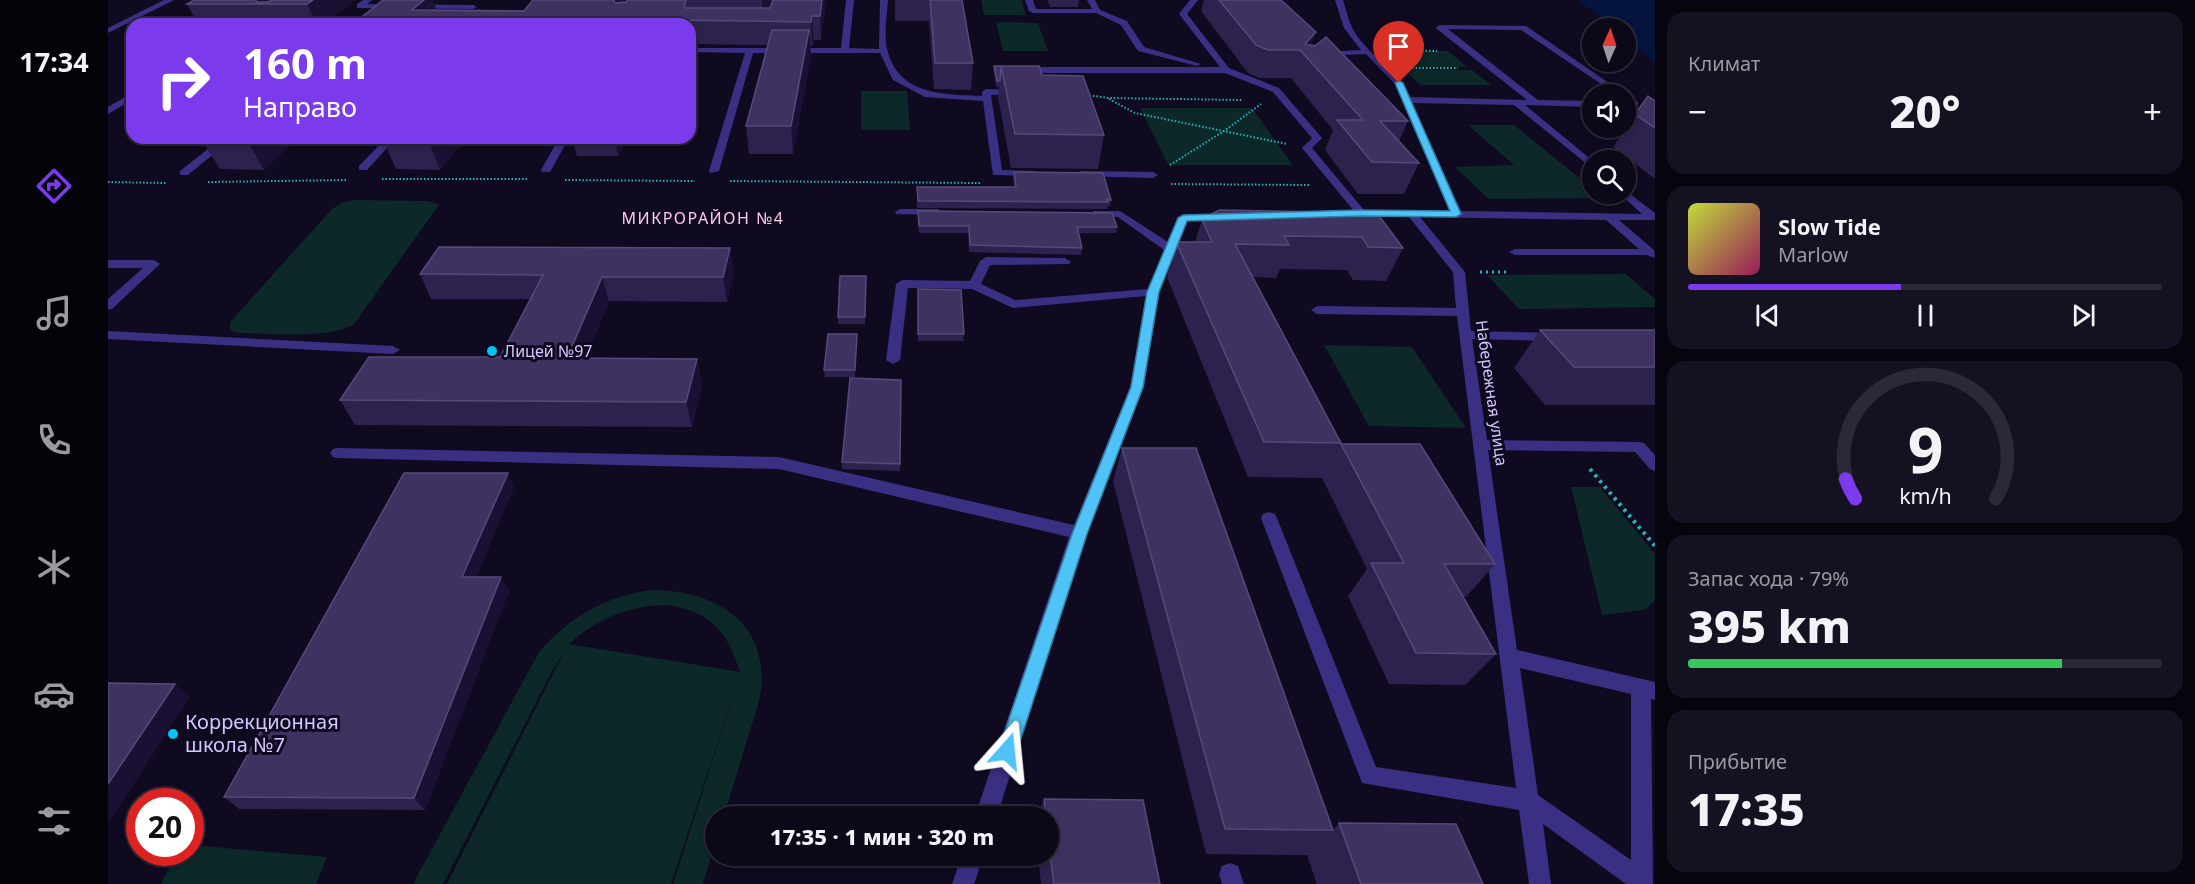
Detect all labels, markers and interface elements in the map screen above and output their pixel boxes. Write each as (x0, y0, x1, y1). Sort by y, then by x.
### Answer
north arrow (1582, 18, 1636, 72)
map controls (1582, 18, 1636, 204)
pin (1373, 21, 1424, 83)
icon: arrive (1382, 30, 1415, 63)
text: 160 m (243, 34, 367, 91)
icon: right (144, 42, 222, 120)
text: 17:34 (19, 43, 89, 80)
text: Климат (1688, 50, 1760, 77)
text: 20° (1889, 80, 1961, 141)
button: sound (1582, 84, 1636, 138)
text: Направо (243, 88, 357, 125)
text: − (1688, 89, 1707, 134)
text: + (2143, 89, 2162, 134)
button: search (1582, 150, 1636, 204)
icon: directions (33, 165, 75, 207)
district label: МИКРОРАЙОН №4 (622, 207, 784, 229)
text: Slow Tide (1778, 211, 1881, 241)
text: Marlow (1778, 241, 1848, 268)
icon: music (33, 292, 75, 334)
icon: previous (1751, 299, 1784, 332)
icon: pause (1909, 299, 1942, 332)
icon: next (2067, 299, 2100, 332)
street label: Набережная улица (1471, 319, 1513, 467)
place label: Лицей №97 (504, 340, 592, 362)
marker: Лицей №97 (485, 344, 499, 358)
text: 9 (1907, 406, 1943, 491)
icon: phone (33, 419, 75, 461)
text: km/h (1899, 481, 1951, 510)
icon: climate (33, 546, 75, 588)
text: Запас хода · 79% (1688, 565, 1849, 592)
text: 395 km (1688, 595, 1851, 656)
icon: car (33, 673, 75, 715)
place label: Коррекционная школа №7 (185, 708, 339, 758)
position arrow (975, 719, 1039, 783)
marker: Коррекционная школа №7 (166, 727, 180, 741)
text: Прибытие (1688, 748, 1787, 775)
text: 17:35 (1688, 778, 1805, 839)
speed limit sign: 20 (126, 788, 204, 866)
icon: filters (33, 800, 75, 842)
text: 17:35 · 1 мин · 320 m (770, 821, 994, 851)

